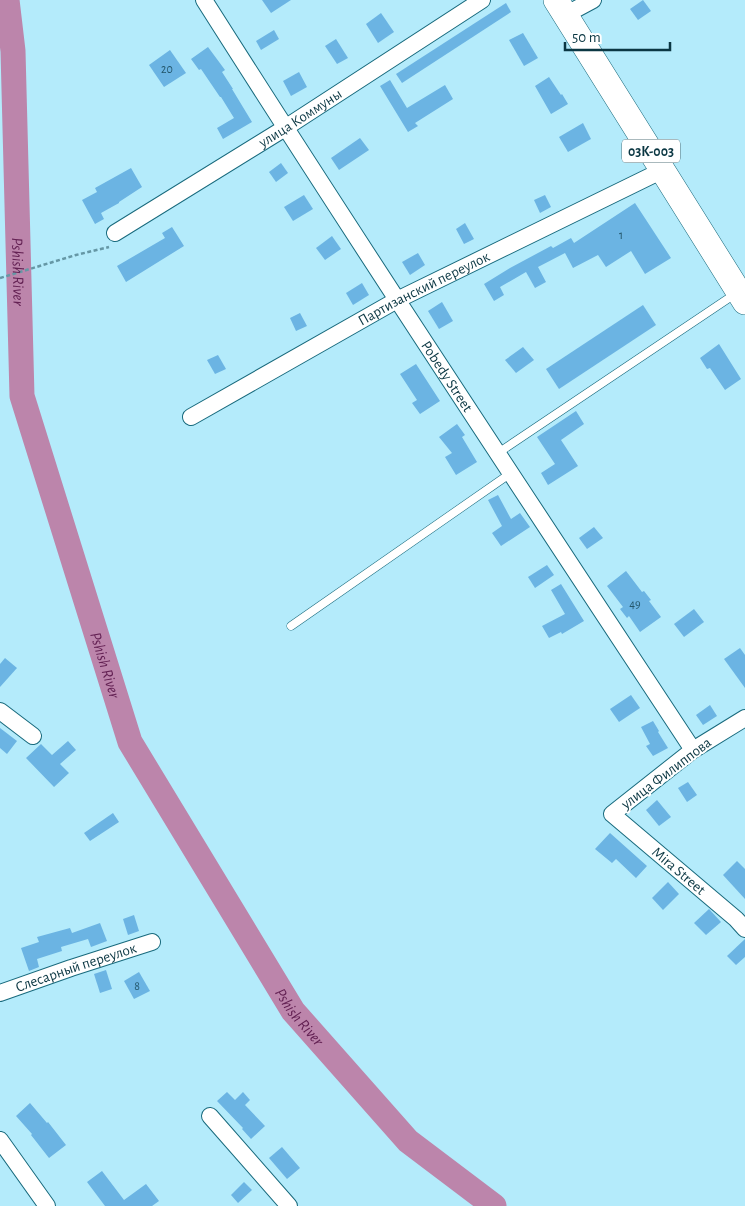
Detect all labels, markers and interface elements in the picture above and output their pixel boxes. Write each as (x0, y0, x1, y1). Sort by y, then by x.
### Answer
scale bar (565, 20, 670, 52)
text: 50 m (572, 30, 601, 45)
house number: 20 (161, 63, 173, 75)
street label: улица Коммуны (255, 86, 345, 151)
road number: 03К-003 (622, 140, 680, 162)
house number: 1 (619, 229, 623, 241)
water label: Pshish River (9, 237, 27, 307)
street label: Партизанский переулок (356, 249, 492, 329)
street label: Pobedy Street (418, 338, 475, 415)
house number: 49 (629, 598, 641, 610)
water label: Pshish River (87, 630, 123, 701)
street label: улица Филиппова (618, 735, 714, 813)
street label: Mira Street (649, 844, 708, 898)
street label: Слесарный переулок (14, 941, 138, 995)
house number: 8 (134, 980, 140, 992)
water label: Pshish River (272, 985, 327, 1050)

